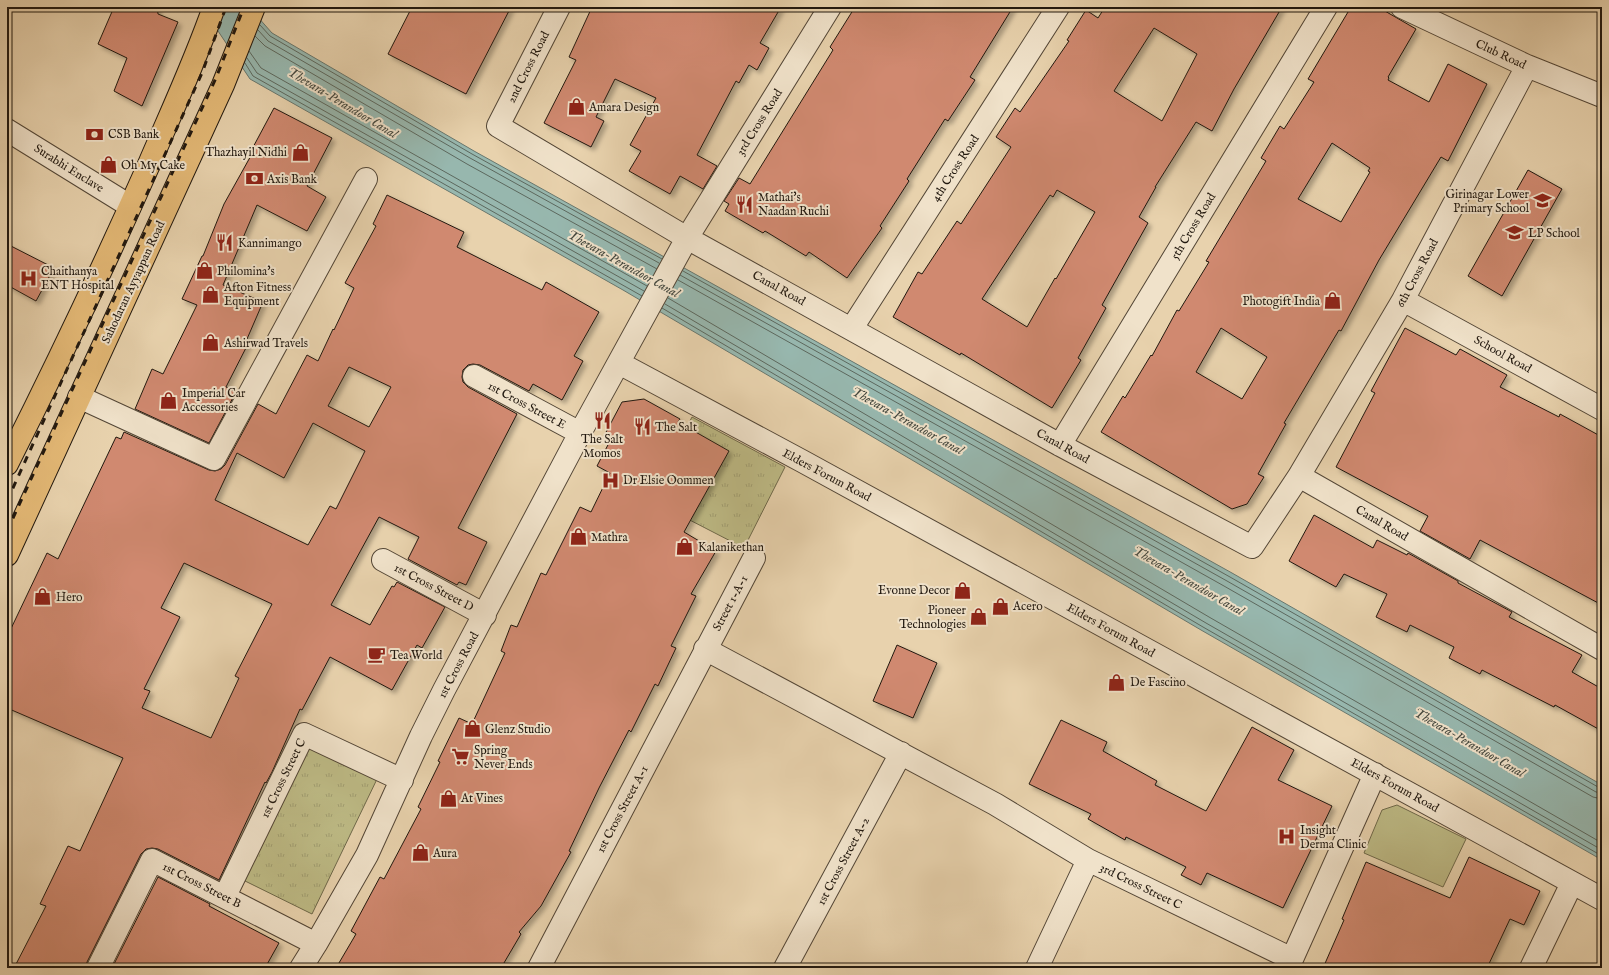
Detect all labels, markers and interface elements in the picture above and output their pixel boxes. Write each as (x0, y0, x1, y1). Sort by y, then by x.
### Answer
street label: 2nd Cross Road (504, 28, 553, 106)
street label: Club Road (1473, 36, 1529, 73)
water label: Thevara-Perandoor Canal (284, 64, 401, 143)
street label: 3rd Cross Road (733, 86, 786, 158)
shop icon: Amara Design (566, 97, 586, 117)
place label: Amara Design (588, 100, 660, 115)
bank icon: CSB Bank (85, 124, 105, 144)
place label: CSB Bank (108, 127, 160, 142)
street label: 4th Cross Road (928, 132, 983, 204)
street label: Surabhi Enclave (31, 141, 107, 196)
shop icon: Thazhayil Nidhi (290, 142, 310, 162)
place label: Thazhayil Nidhi (205, 145, 287, 160)
shop icon: Oh My Cake (98, 155, 118, 175)
place label: Oh My Cake (121, 158, 186, 173)
bank icon: Axis Bank (244, 169, 264, 189)
place label: Axis Bank (266, 172, 318, 187)
place label: Girinagar Lower Primary School (1446, 187, 1530, 216)
place label: Mathai's Naadan Ruchi (758, 190, 829, 219)
street label: 5th Cross Road (1168, 190, 1219, 262)
school or university icon: Girinagar Lower Primary School (1532, 191, 1552, 211)
restaurant icon: Mathai's Naadan Ruchi (735, 194, 755, 214)
street label: Sahodaran Ayyappan Road (98, 218, 170, 346)
school or university icon: LP School (1505, 223, 1525, 243)
place label: LP School (1528, 226, 1581, 241)
water label: Thevara-Perandoor Canal (564, 227, 683, 303)
restaurant icon: Kannimango (215, 233, 235, 253)
place label: Kannimango (238, 236, 302, 251)
street label: 6th Cross Road (1393, 236, 1442, 310)
shop icon: Philomina's (194, 261, 214, 281)
place label: Chaithanya ENT Hospital (41, 264, 115, 294)
place label: Philomina's (217, 264, 275, 279)
hospital icon: Chaithanya ENT Hospital (18, 268, 38, 288)
street label: Canal Road (750, 268, 808, 309)
place label: Afton Fitness Equipment (223, 280, 291, 310)
shop icon: Afton Fitness Equipment (201, 284, 221, 304)
shop icon: Photogift India (1323, 291, 1343, 311)
place label: Photogift India (1243, 294, 1321, 309)
street label: School Road (1471, 332, 1535, 377)
shop icon: Ashirwad Travels (201, 333, 221, 353)
place label: Ashirwad Travels (223, 336, 308, 351)
street label: 1st Cross Street E (485, 378, 569, 432)
water label: Thevara-Perandoor Canal (848, 384, 967, 460)
place label: Imperial Car Accessories (181, 386, 246, 415)
shop icon: Imperial Car Accessories (159, 390, 179, 410)
restaurant icon: The Salt Momos (592, 410, 612, 430)
restaurant icon: The Salt (632, 417, 652, 437)
place label: The Salt (655, 420, 697, 435)
street label: Canal Road (1034, 426, 1092, 467)
place label: The Salt Momos (581, 432, 623, 461)
street label: Elders Forum Road (780, 446, 874, 505)
hospital icon: Dr Elsie Oommen (600, 470, 620, 490)
place label: Dr Elsie Oommen (623, 473, 714, 488)
street label: Canal Road (1353, 502, 1411, 545)
shop icon: Mathra (568, 527, 588, 547)
place label: Mathra (591, 530, 628, 545)
shop icon: Kalanikethan (675, 537, 695, 557)
place label: Kalanikethan (698, 540, 764, 555)
water label: Thevara-Perandoor Canal (1130, 543, 1248, 620)
street label: 1st Cross Street D (391, 560, 476, 615)
street label: Street 1-A-1 (710, 573, 751, 634)
shop icon: Evonne Decor (953, 580, 973, 600)
place label: Evonne Decor (878, 583, 951, 598)
shop icon: Hero (33, 587, 53, 607)
place label: Hero (56, 590, 83, 605)
shop icon: Acero (990, 596, 1010, 616)
place label: Acero (1012, 599, 1043, 614)
street label: Elders Forum Road (1064, 600, 1158, 661)
place label: Pioneer Technologies (899, 603, 967, 632)
shop icon: Pioneer Technologies (969, 607, 989, 627)
street label: 1st Cross Road (435, 629, 482, 701)
cafe icon: Tea World (367, 645, 387, 665)
place label: Tea World (390, 648, 443, 663)
shop icon: De Fascino (1107, 672, 1127, 692)
place label: De Fascino (1130, 675, 1186, 690)
water label: Thevara-Perandoor Canal (1411, 705, 1529, 782)
shop icon: Glenz Studio (462, 719, 482, 739)
place label: Glenz Studio (485, 722, 551, 737)
street label: 1st Cross Street C (258, 736, 309, 821)
place label: Spring Never Ends (474, 743, 533, 772)
supermarket icon: Spring Never Ends (451, 747, 471, 767)
street label: Elders Forum Road (1348, 755, 1442, 816)
street label: 1st Cross Street A-1 (593, 763, 652, 855)
shop icon: At Vines (438, 788, 458, 808)
place label: At Vines (460, 791, 503, 806)
street label: 1st Cross Street A-2 (814, 814, 873, 908)
place label: Insight Derma Clinic (1300, 823, 1366, 852)
hospital icon: Insight Derma Clinic (1277, 827, 1297, 847)
shop icon: Aura (410, 843, 430, 863)
place label: Aura (432, 846, 458, 861)
street label: 1st Cross Street B (160, 859, 244, 912)
street label: 3rd Cross Street C (1097, 860, 1185, 913)

